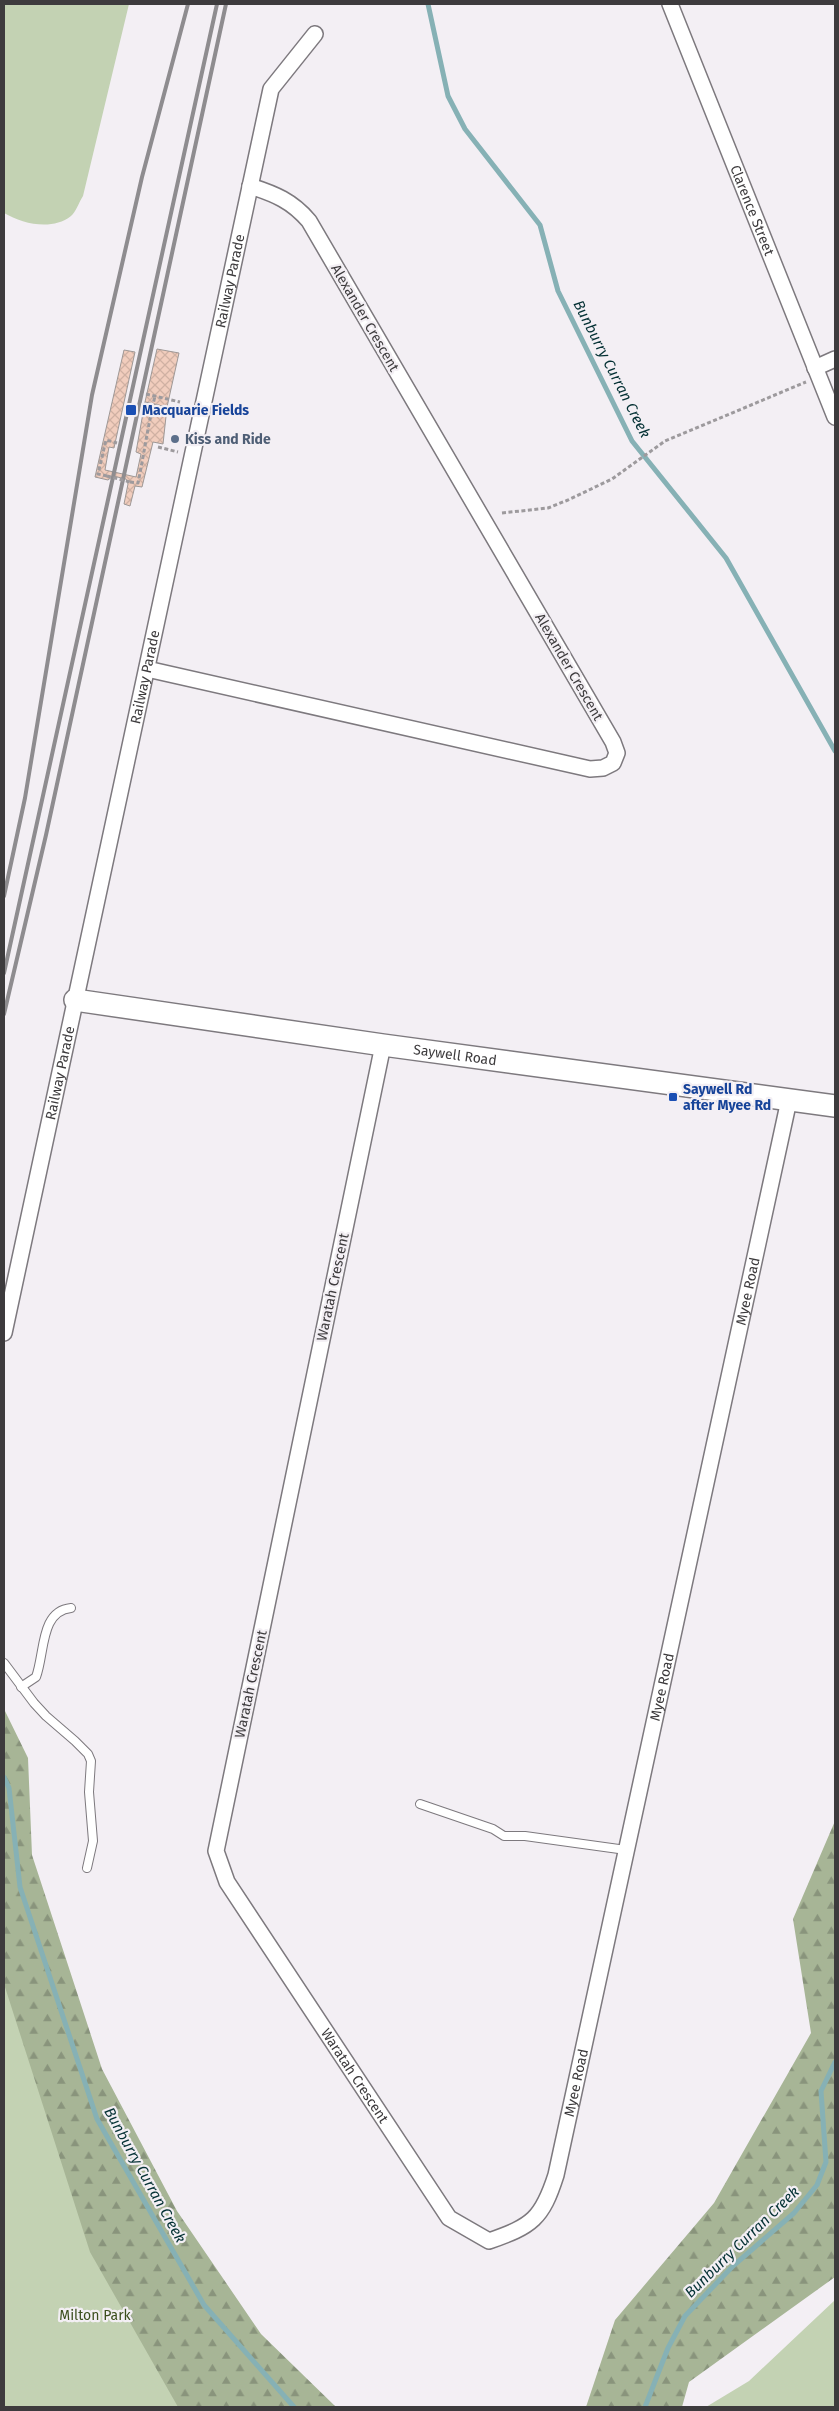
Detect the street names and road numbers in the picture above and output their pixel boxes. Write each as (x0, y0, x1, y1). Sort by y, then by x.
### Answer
street label: Clarence Street (727, 162, 778, 259)
street label: Railway Parade (211, 232, 248, 329)
street label: Alexander Crescent (327, 261, 403, 376)
street label: Alexander Crescent (531, 610, 607, 725)
street label: Railway Parade (126, 628, 163, 725)
street label: Railway Parade (41, 1024, 78, 1121)
street label: Saywell Road (412, 1041, 498, 1069)
street label: Waratah Crescent (313, 1231, 353, 1342)
street label: Myee Road (732, 1256, 763, 1327)
street label: Waratah Crescent (231, 1628, 271, 1739)
street label: Myee Road (646, 1651, 677, 1723)
street label: Waratah Crescent (317, 2025, 393, 2127)
street label: Myee Road (560, 2047, 592, 2118)

